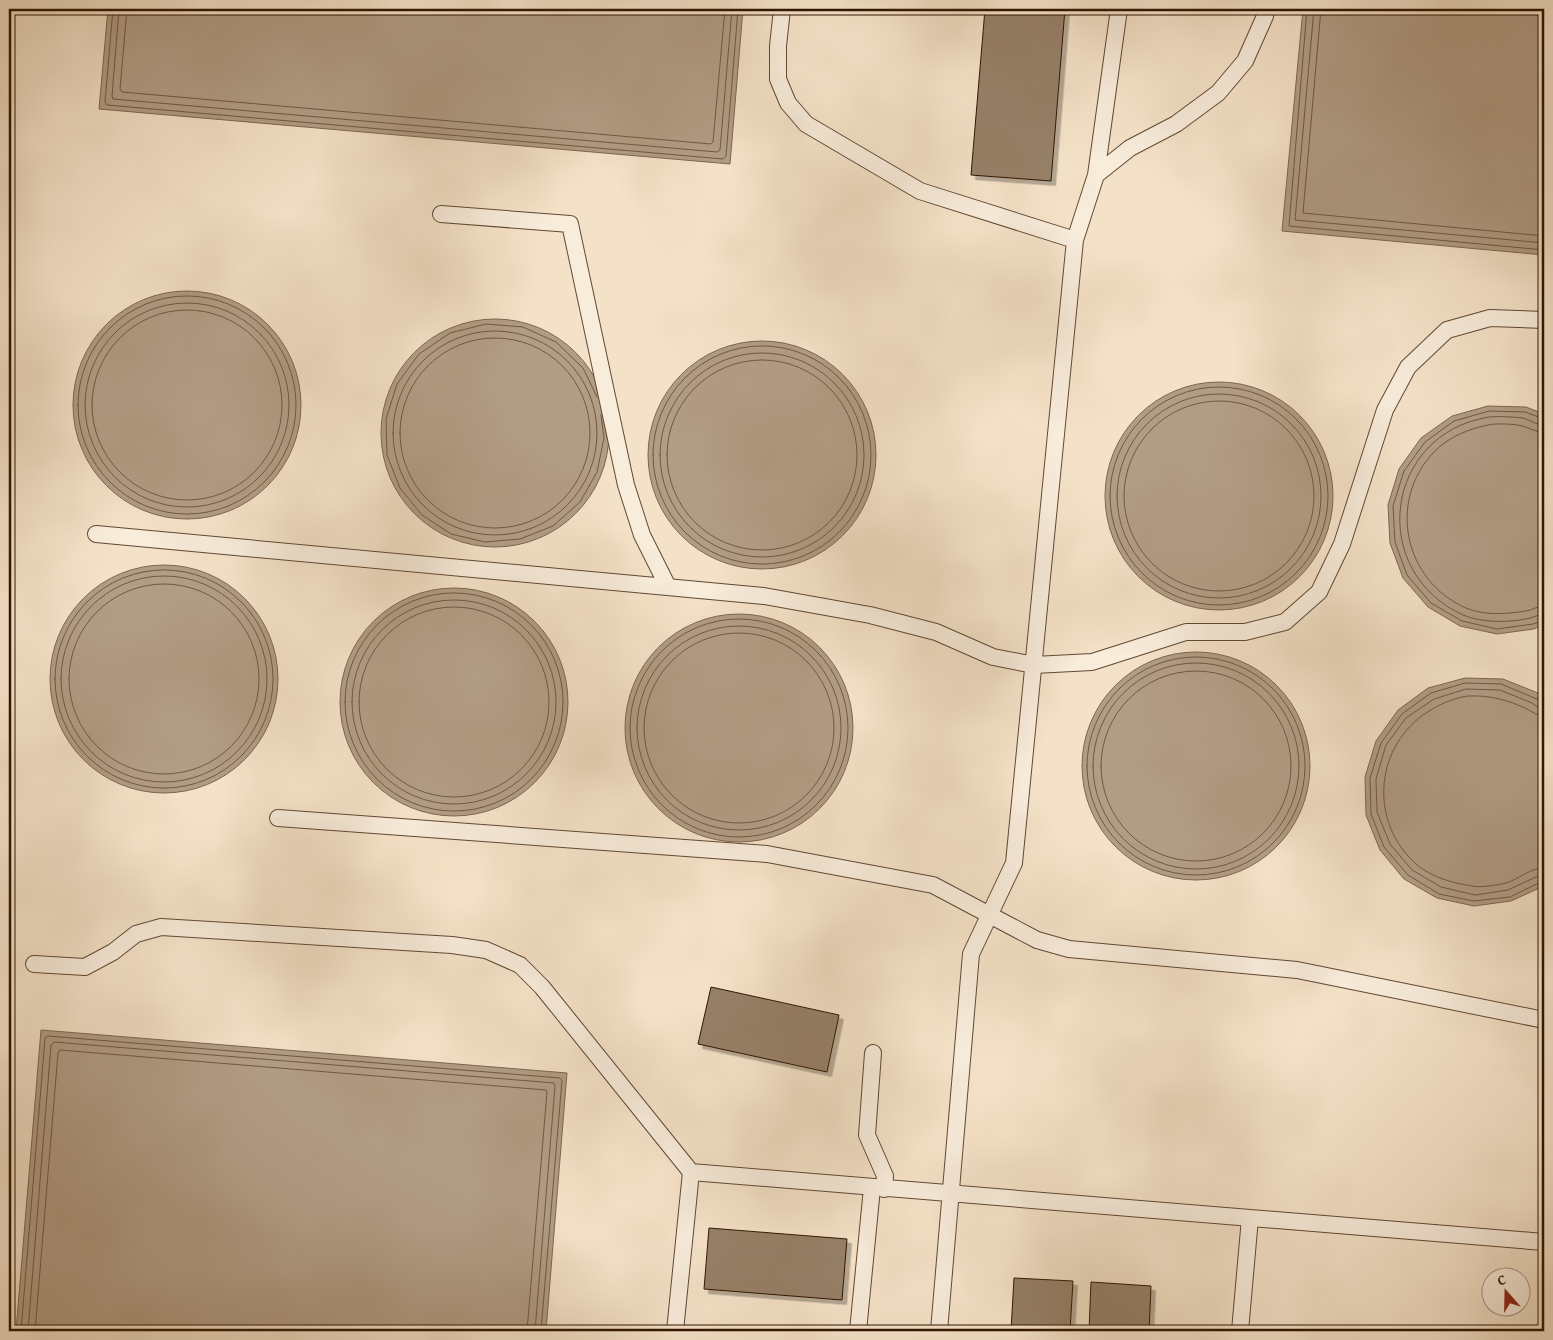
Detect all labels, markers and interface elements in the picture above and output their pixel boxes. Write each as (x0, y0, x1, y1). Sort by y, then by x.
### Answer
north arrow (1480, 1268, 1530, 1318)
text: С (1494, 1269, 1509, 1291)

